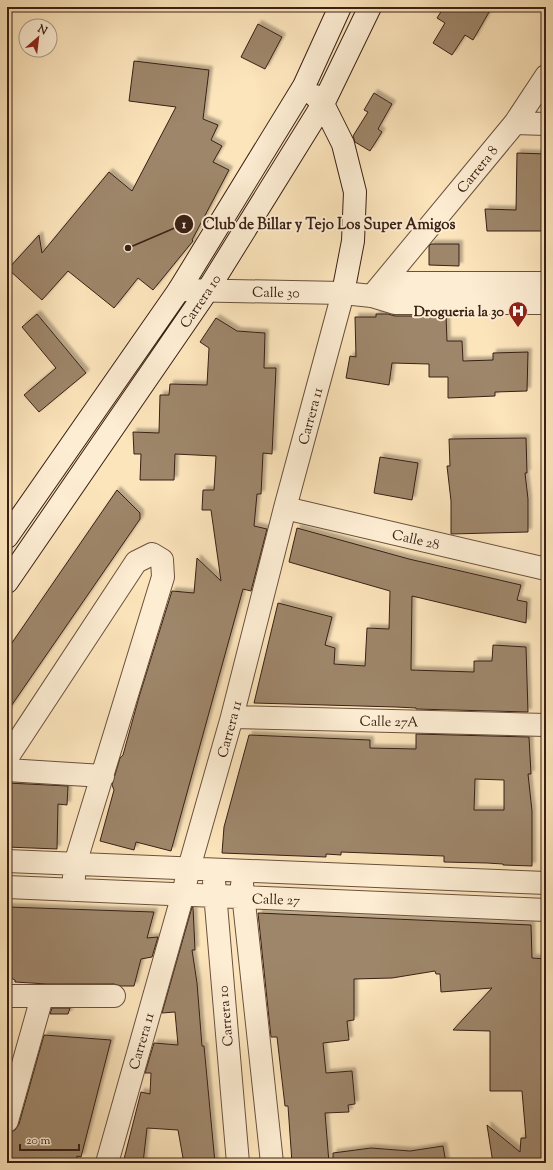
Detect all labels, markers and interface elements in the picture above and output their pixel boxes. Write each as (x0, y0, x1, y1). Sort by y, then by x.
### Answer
north arrow (18, 18, 58, 58)
text: N (34, 20, 50, 39)
street label: Carrera 8 (453, 142, 504, 198)
callout: Club de Billar y Tejo Los Super Amigos (174, 210, 463, 237)
text: Club de Billar y Tejo Los Super Amigos (203, 215, 455, 236)
text: 1 (181, 216, 187, 234)
street label: Carrera 10 (176, 271, 227, 333)
street label: Calle 30 (252, 284, 300, 304)
hospital icon: Drogueria la 30 (507, 300, 529, 328)
place label: Drogueria la 30 (414, 303, 505, 323)
street label: Carrera 11 (295, 385, 329, 447)
street label: Calle 28 (390, 526, 441, 556)
street label: Carrera 11 (214, 698, 248, 760)
street label: Calle 27A (359, 712, 419, 734)
street label: Calle 27 (251, 890, 300, 912)
street label: Carrera 10 (214, 985, 240, 1047)
street label: Carrera 11 (125, 1010, 161, 1072)
scale bar (20, 1126, 79, 1152)
text: 20 m (26, 1132, 51, 1150)

